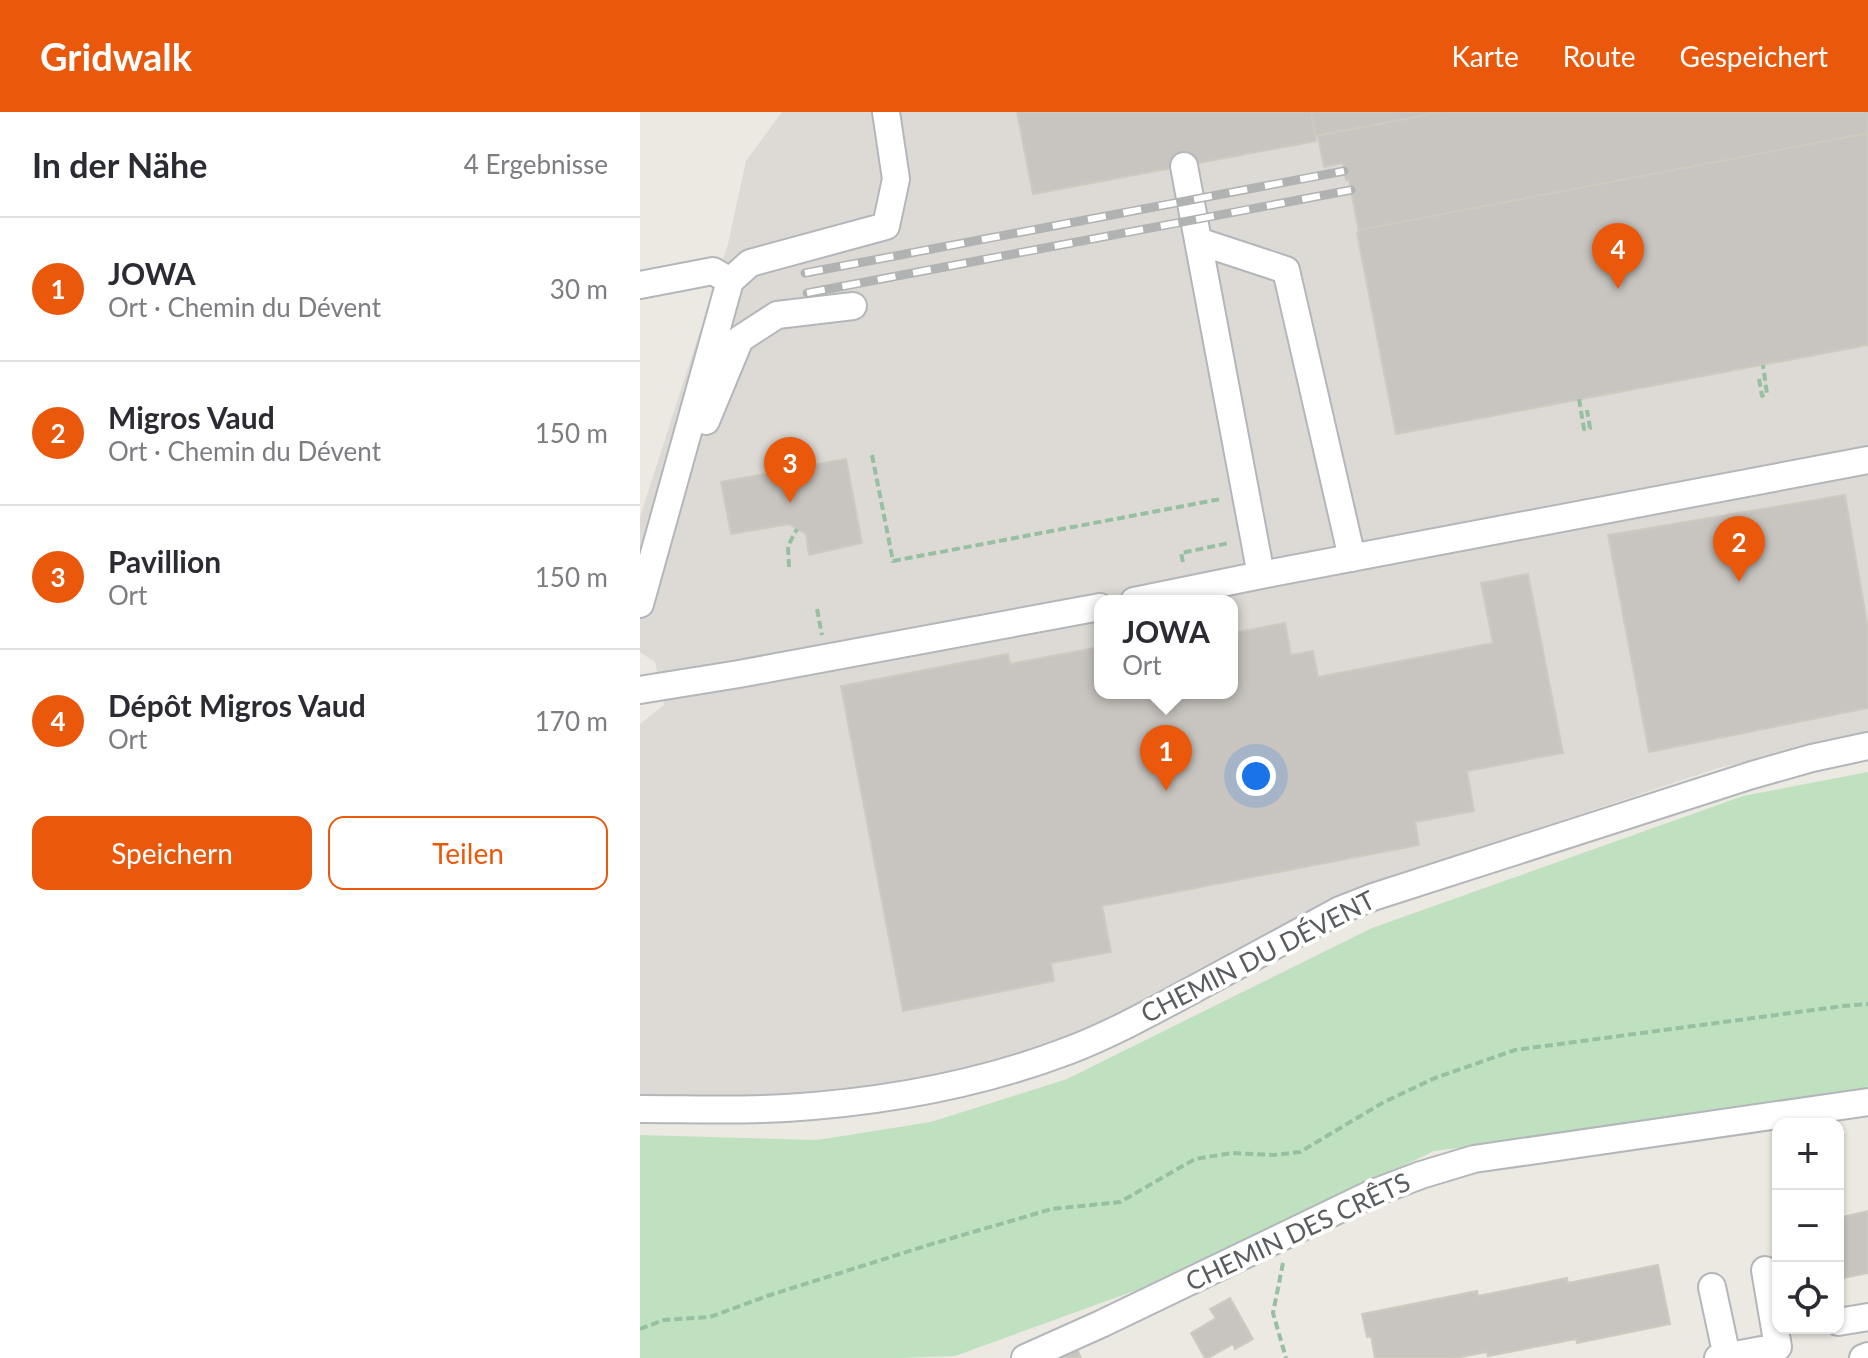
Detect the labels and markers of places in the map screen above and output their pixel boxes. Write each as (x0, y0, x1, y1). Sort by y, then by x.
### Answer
pin: 4 (1592, 223, 1644, 289)
pin: 3 (764, 437, 816, 503)
pin: 2 (1713, 516, 1765, 582)
pin: 1 (1140, 725, 1192, 791)

